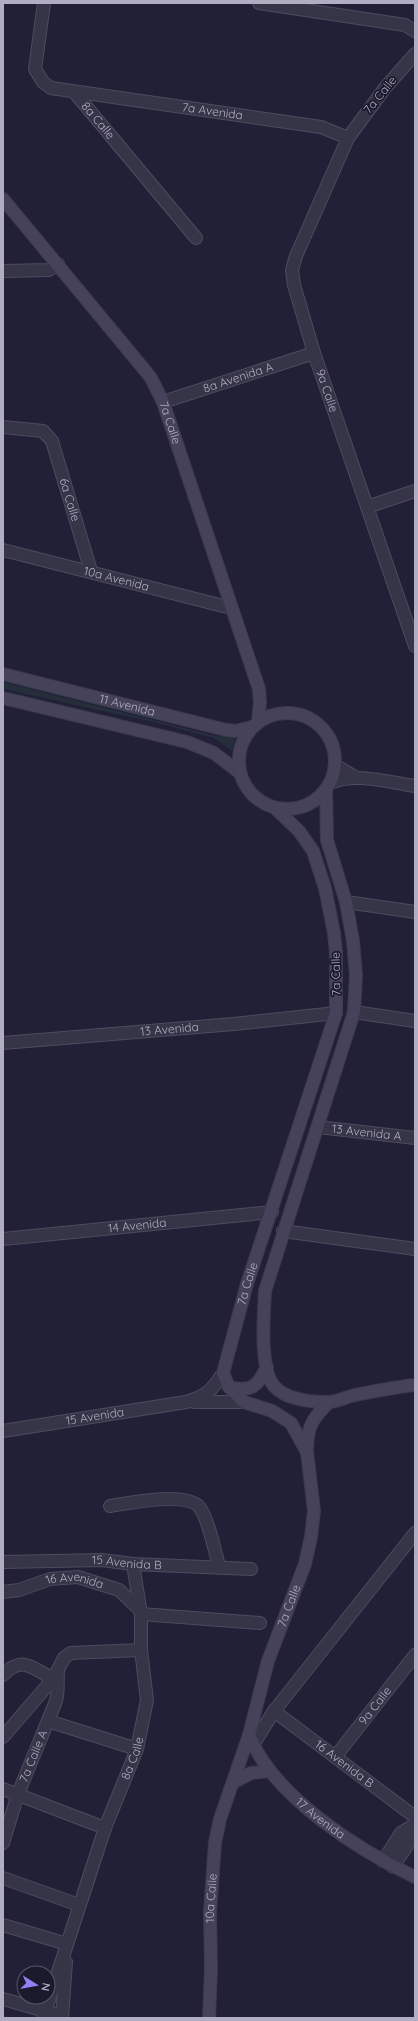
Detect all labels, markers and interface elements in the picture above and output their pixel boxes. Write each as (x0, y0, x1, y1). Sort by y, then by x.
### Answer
street label: 7a Calle (360, 73, 399, 117)
street label: 8a Calle (78, 98, 119, 142)
street label: 7a Avenida (181, 99, 244, 123)
street label: 8a Avenida A (201, 359, 275, 395)
street label: 9a Calle (313, 367, 342, 414)
street label: 7a Calle (156, 399, 185, 446)
street label: 6a Calle (57, 476, 84, 523)
street label: 10a Avenida (82, 563, 151, 594)
street label: 11 Avenida (98, 691, 157, 719)
street label: 7a Calle (328, 952, 343, 996)
street label: 13 Avenida (140, 1019, 199, 1039)
street label: 13 Avenida A (331, 1121, 402, 1143)
street label: 14 Avenida (107, 1215, 167, 1235)
street label: 7a Calle (234, 1260, 261, 1307)
street label: 15 Avenida (65, 1404, 125, 1428)
street label: 15 Avenida B (92, 1552, 162, 1572)
street label: 16 Avenida (43, 1569, 105, 1592)
street label: 7a Calle (274, 1582, 303, 1629)
street label: 9a Calle (355, 1683, 395, 1728)
street label: 7a Calle A (16, 1728, 50, 1784)
street label: 8a Calle (117, 1735, 146, 1782)
street label: 16 Avenida B (312, 1736, 377, 1791)
street label: 17 Avenida (293, 1794, 348, 1842)
street label: 10a Calle (202, 1873, 220, 1923)
north arrow (16, 1965, 56, 2005)
text: N (38, 1982, 53, 1992)

